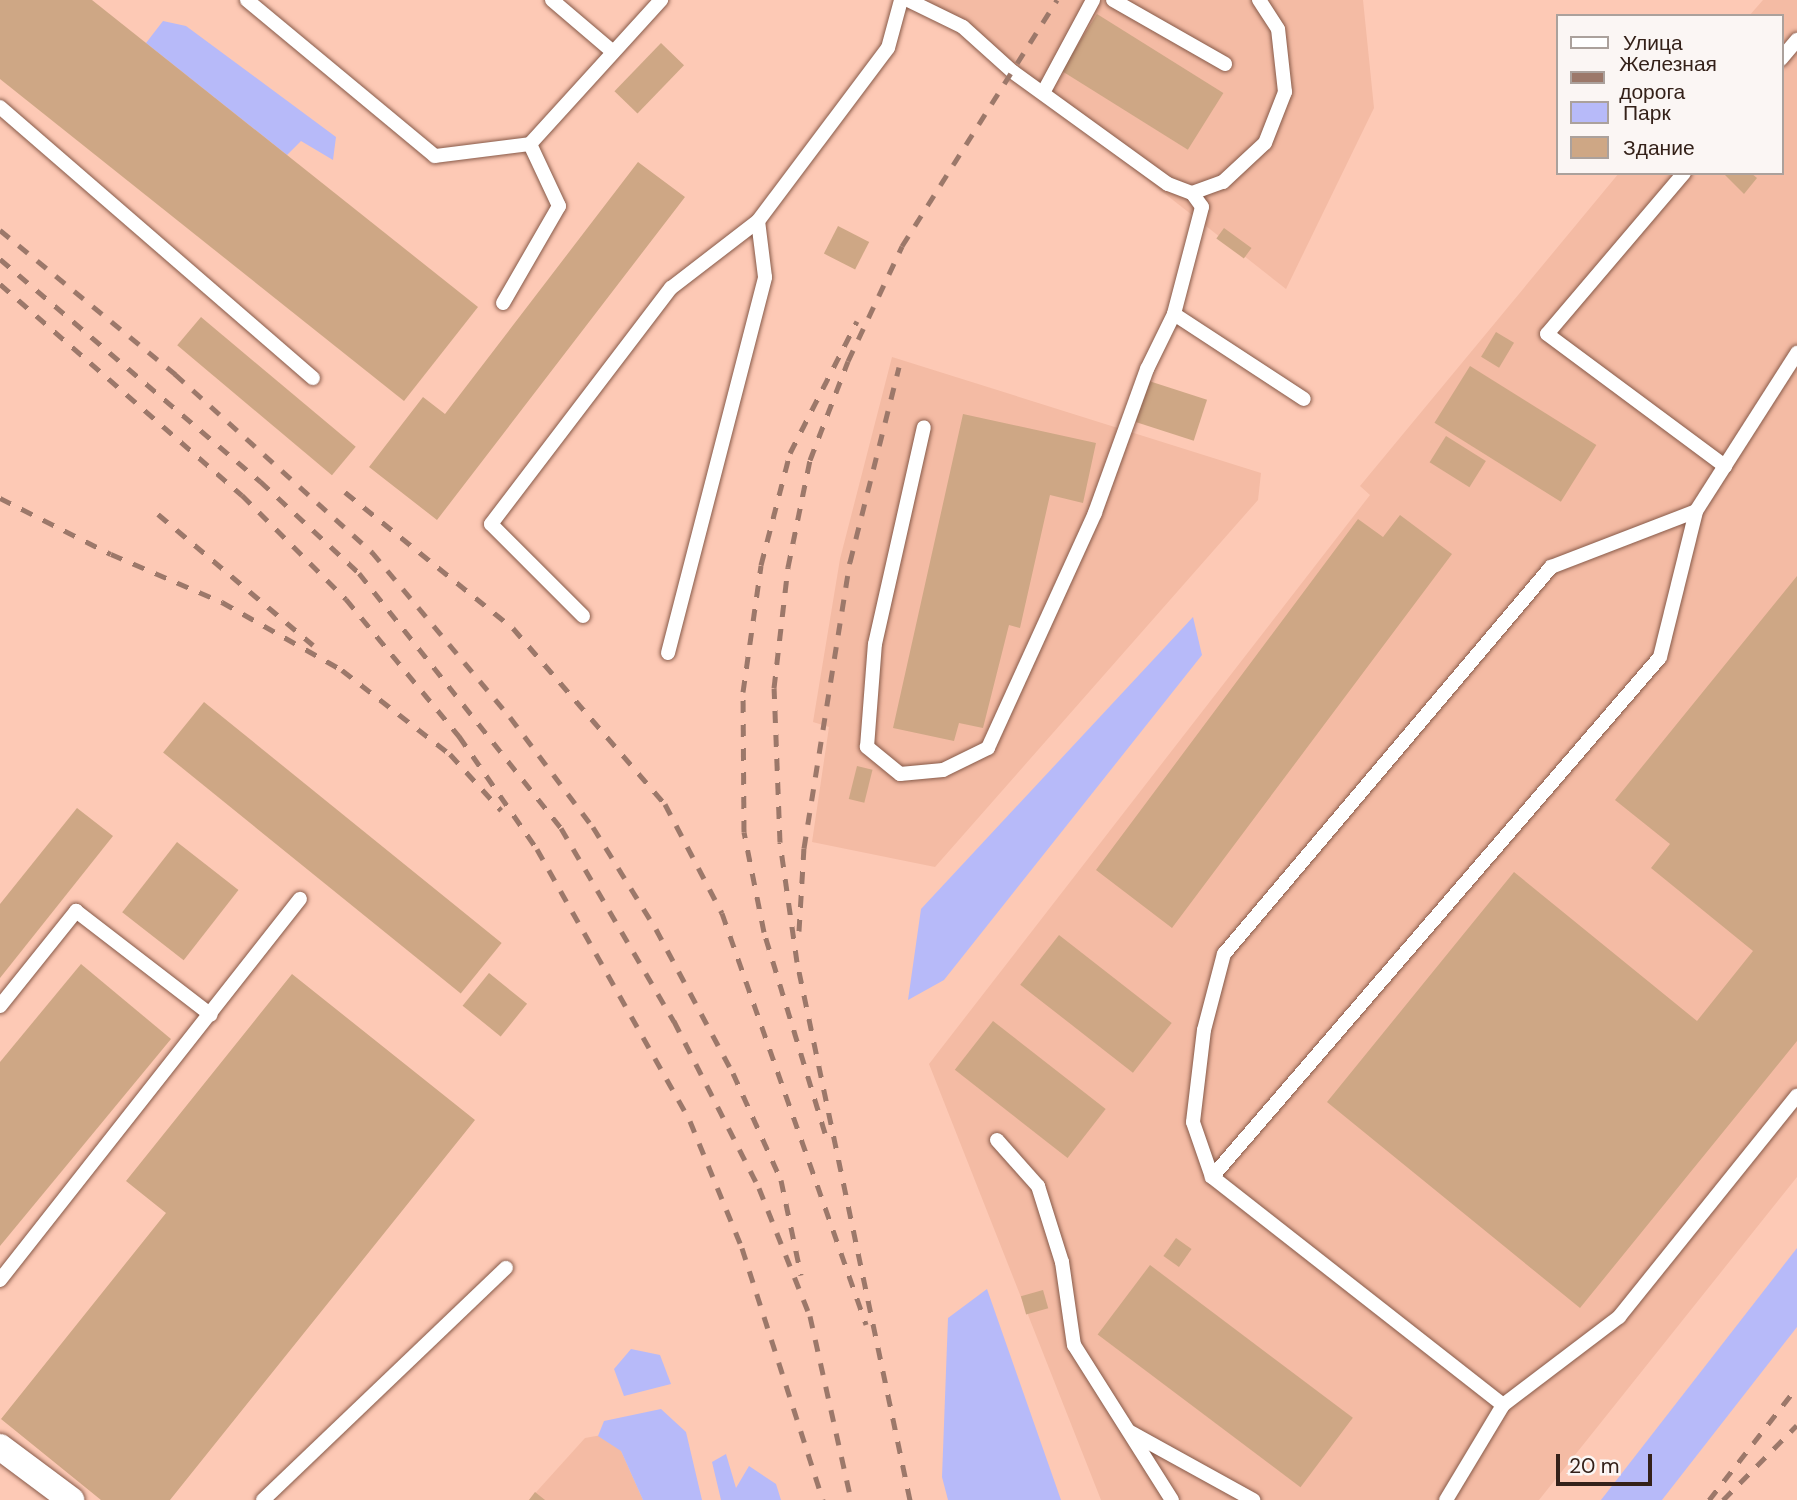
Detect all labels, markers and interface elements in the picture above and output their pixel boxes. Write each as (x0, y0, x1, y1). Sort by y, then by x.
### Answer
legend (1556, 14, 1783, 175)
text: Улица (1623, 29, 1683, 57)
text: Железная дорога (1619, 50, 1717, 106)
text: Парк (1623, 99, 1671, 127)
text: Здание (1623, 134, 1695, 162)
scale bar (1559, 1440, 1655, 1484)
text: 20 m (1569, 1452, 1620, 1480)

